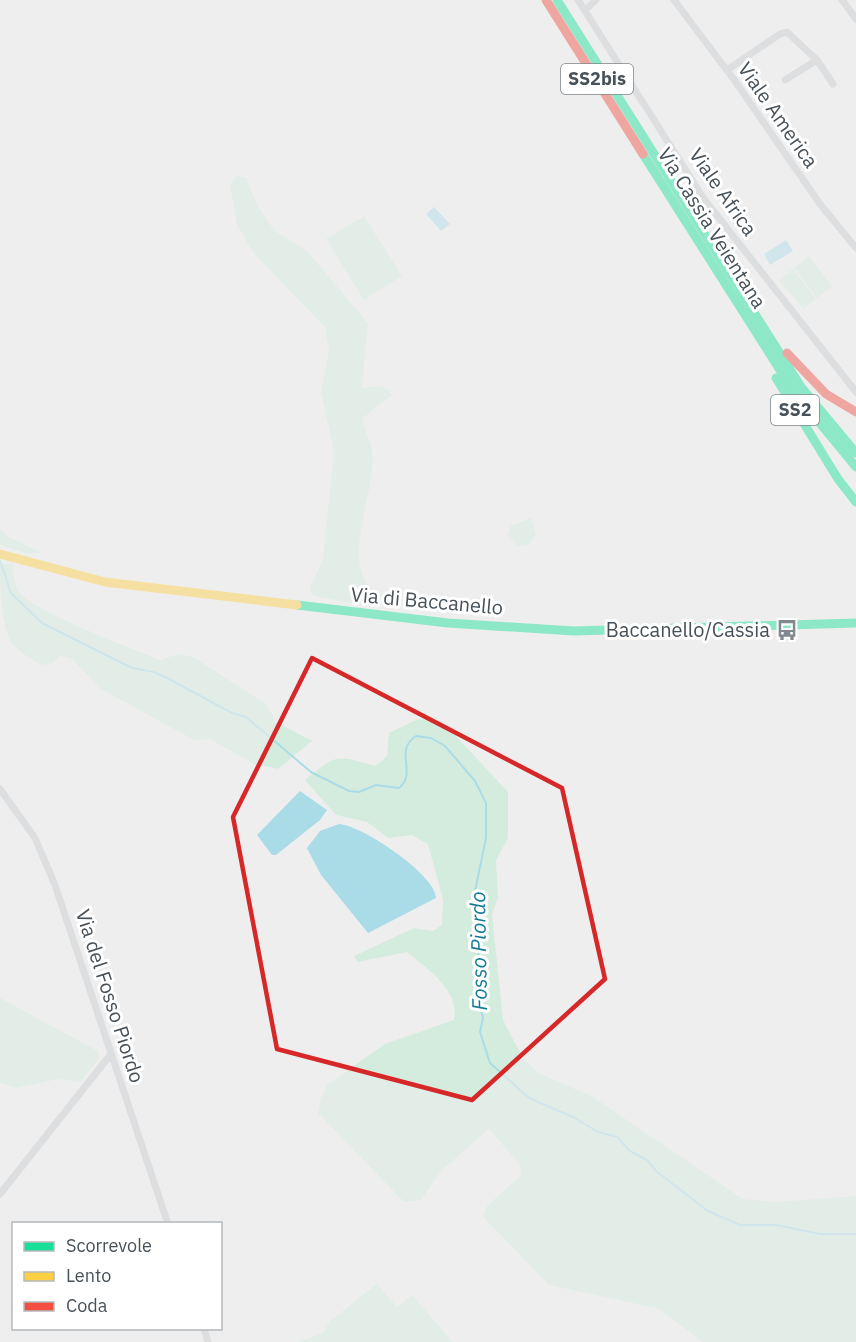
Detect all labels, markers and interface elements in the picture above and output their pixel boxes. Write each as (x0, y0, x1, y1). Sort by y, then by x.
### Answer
street label: Viale America (732, 56, 825, 173)
road number: SS2bis (561, 64, 633, 94)
street label: Via Cassia Veientana (652, 142, 773, 314)
street label: Viale Africa (683, 142, 764, 241)
road number: SS2 (771, 395, 819, 425)
street label: Via di Baccanello (350, 580, 504, 621)
place label: Baccanello/Cassia (606, 616, 770, 643)
bus stop icon: Baccanello/Cassia (775, 618, 799, 642)
water label: Fosso Piordo (463, 891, 493, 1011)
street label: Via del Fosso Piordo (70, 906, 151, 1086)
legend (12, 1222, 222, 1330)
text: Scorrevole (66, 1234, 152, 1257)
text: Lento (66, 1264, 111, 1287)
text: Coda (66, 1294, 108, 1317)

